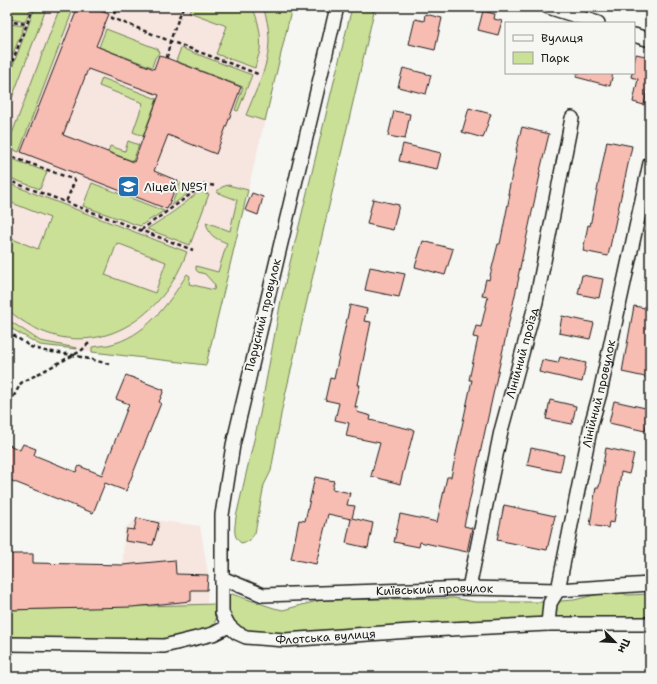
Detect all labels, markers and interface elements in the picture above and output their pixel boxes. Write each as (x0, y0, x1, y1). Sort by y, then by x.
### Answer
legend (505, 22, 635, 74)
text: Вулиця (541, 30, 583, 46)
text: Парк (541, 50, 570, 66)
school or university icon: Ліцей №51 (115, 174, 141, 200)
place label: Ліцей №51 (144, 179, 207, 195)
street label: Парусний провулок (241, 256, 285, 373)
street label: Лінійний проїзд (502, 306, 542, 400)
street label: Лінійний провулок (579, 338, 619, 449)
street label: Київський провулок (376, 580, 494, 599)
north arrow (595, 622, 635, 662)
street label: Флотська вулиця (275, 625, 376, 648)
text: Пн (614, 636, 633, 656)

